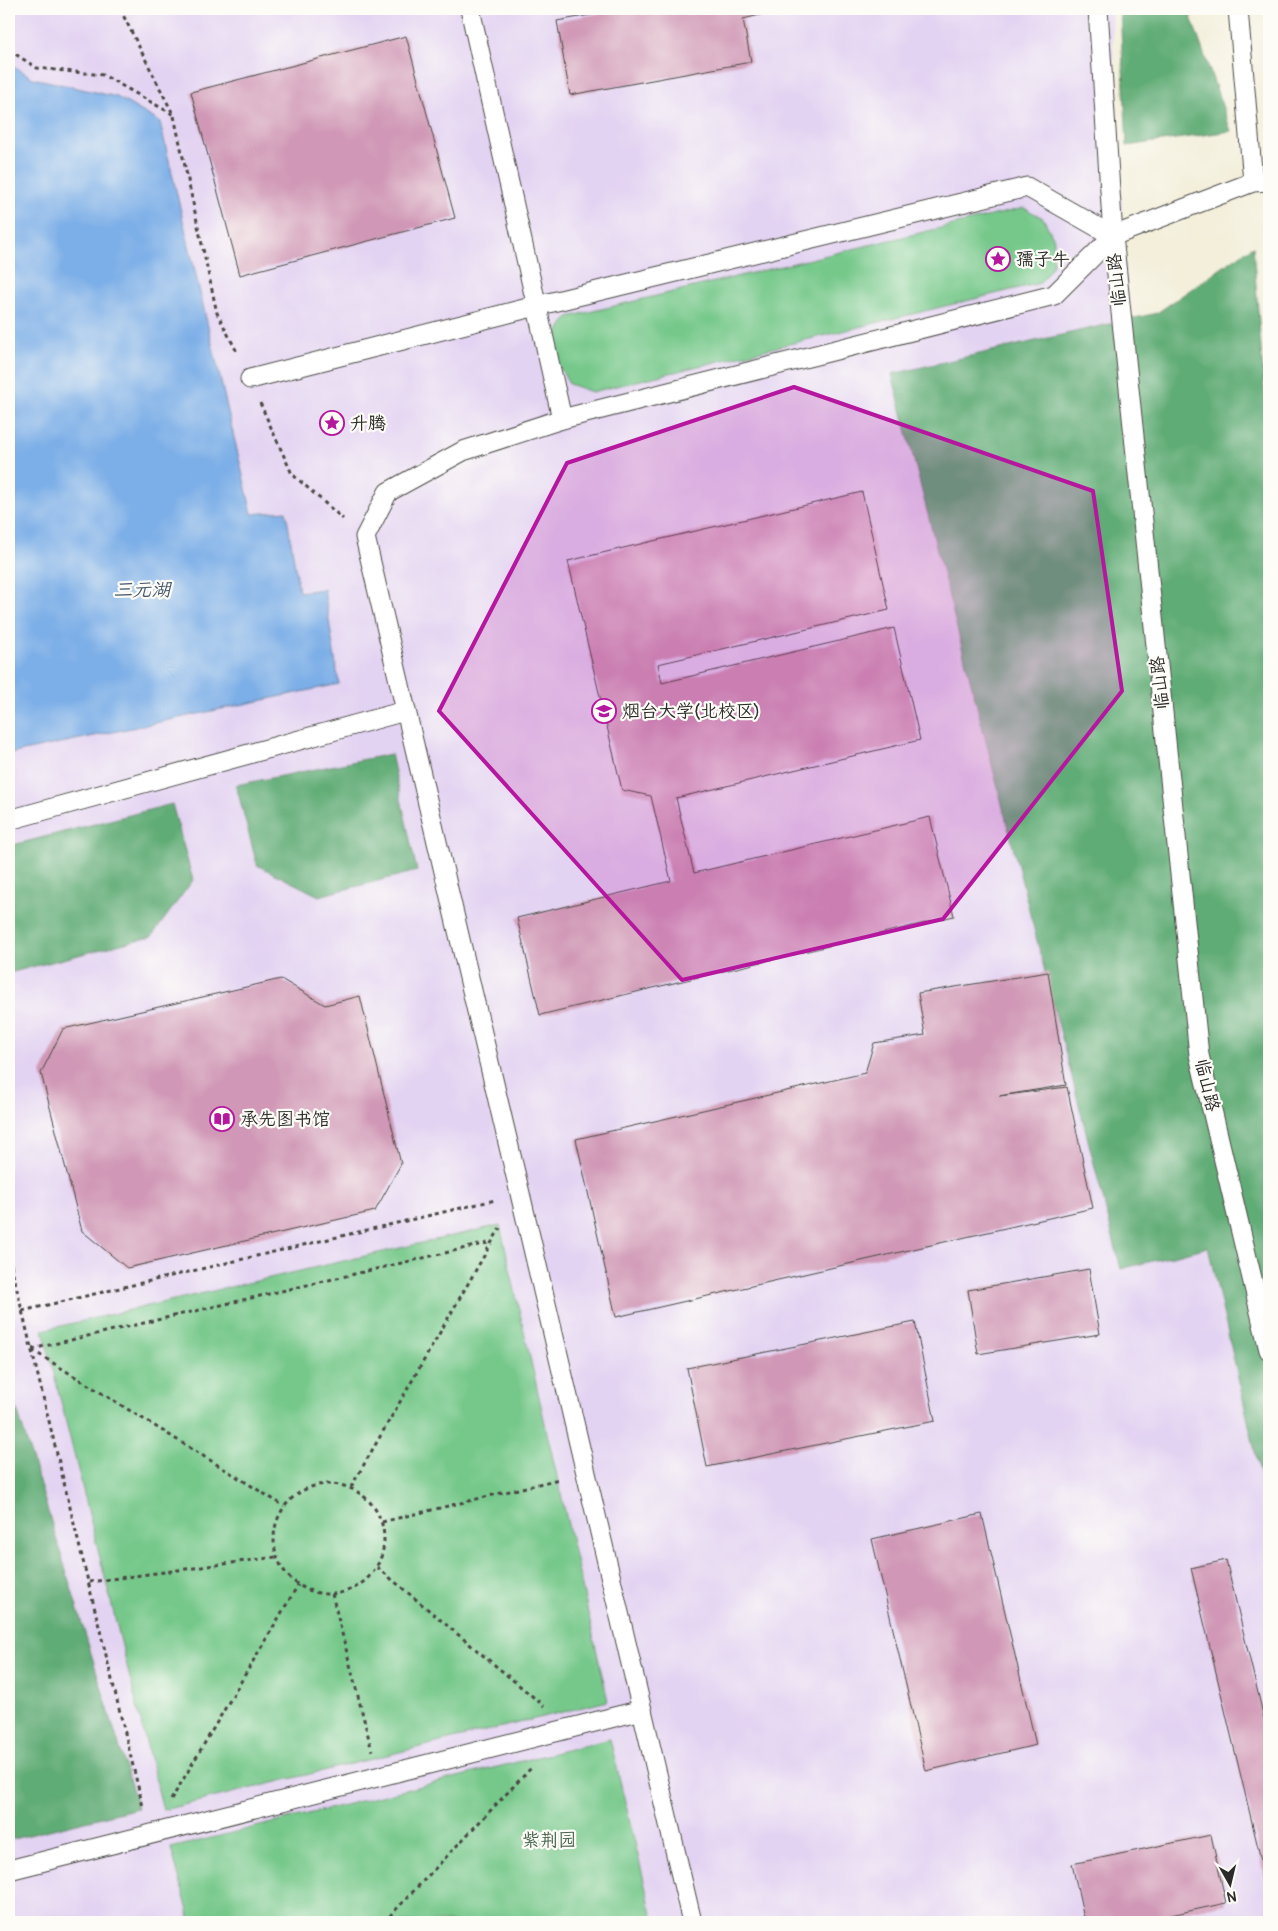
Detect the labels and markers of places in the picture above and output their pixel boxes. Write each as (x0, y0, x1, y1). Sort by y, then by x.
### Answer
place icon: 孺子牛 (985, 246, 1011, 272)
place label: 孺子牛 (1016, 248, 1070, 271)
place icon: 升腾 (319, 410, 345, 436)
place label: 升腾 (350, 412, 386, 435)
school or university icon: 烟台大学(北校区) (591, 698, 617, 724)
place label: 烟台大学(北校区) (622, 700, 760, 723)
library icon: 承先图书馆 (209, 1106, 235, 1132)
place label: 承先图书馆 (240, 1108, 330, 1131)

